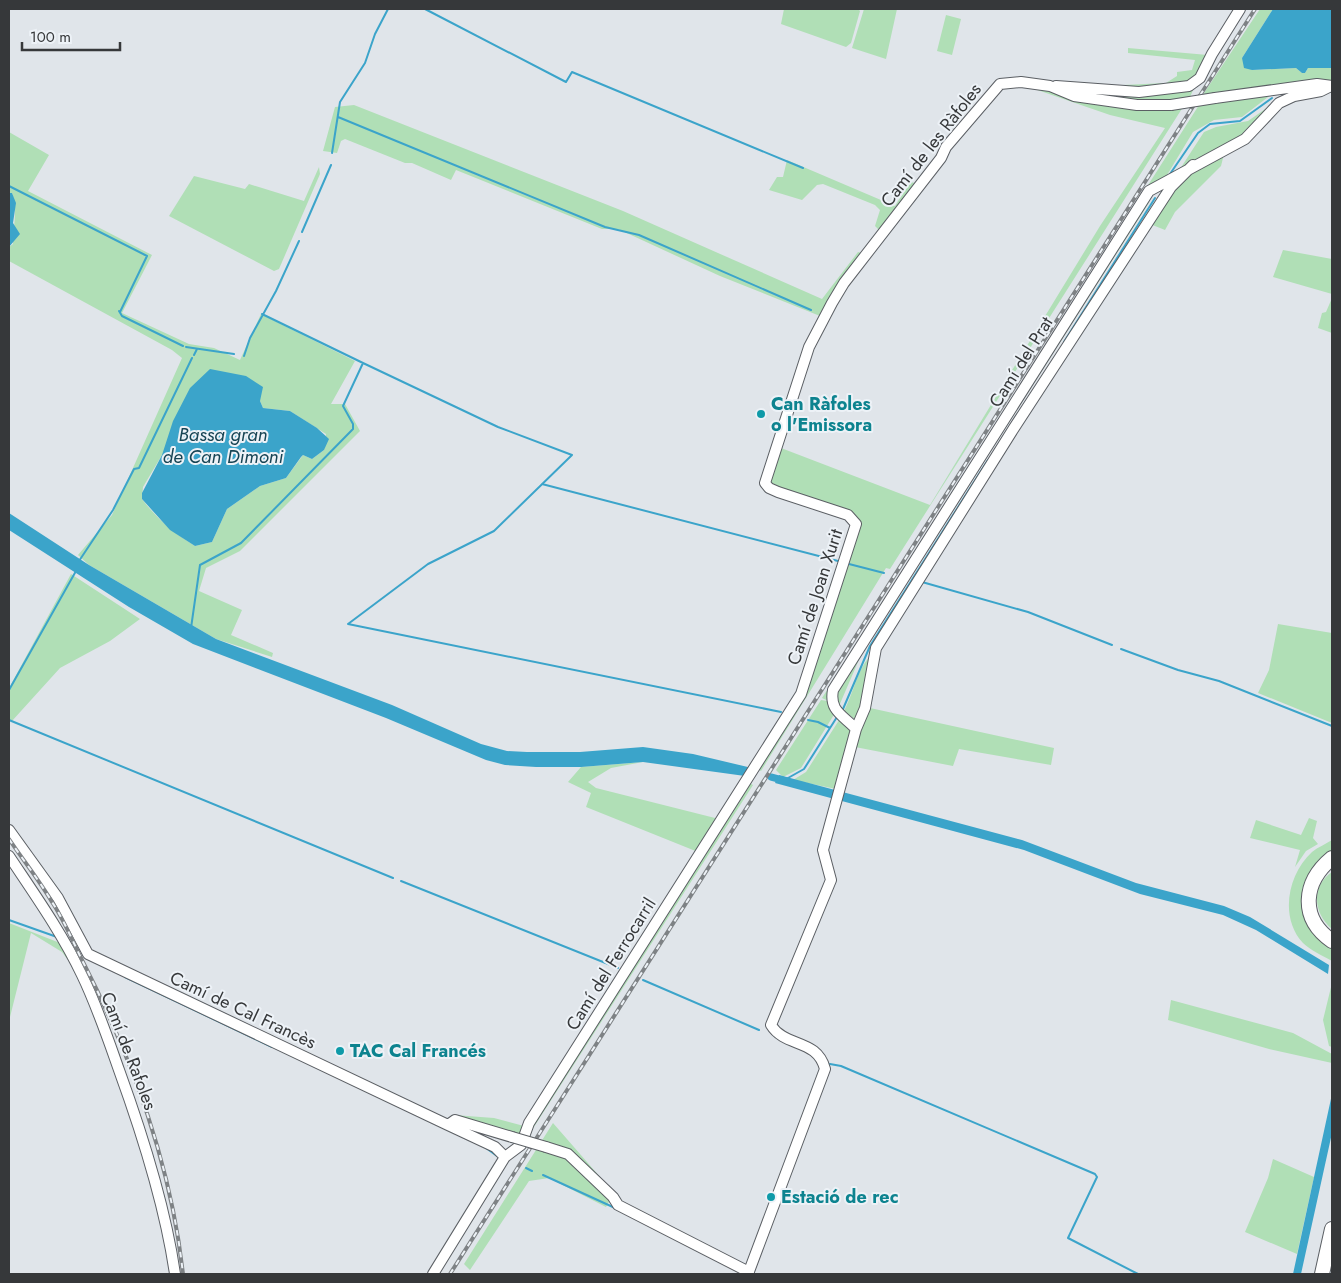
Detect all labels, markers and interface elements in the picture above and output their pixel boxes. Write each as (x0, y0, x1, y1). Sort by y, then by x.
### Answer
scale bar (22, 20, 120, 52)
text: 100 m (30, 26, 71, 48)
street label: Camí de les Ràfoles (874, 78, 988, 212)
street label: Camí del Prat (983, 311, 1060, 412)
place label: Can Ràfoles o l'Emissora (771, 391, 872, 438)
marker: Can Ràfoles o l'Emissora (755, 408, 767, 420)
water label: Bassa gran de Can Dimoni (163, 421, 284, 470)
street label: Camí de Joan Xurit (781, 525, 849, 668)
street label: Camí del Ferrocarril (560, 893, 662, 1035)
street label: Camí de Cal Francès (166, 965, 320, 1055)
street label: Camí de Rafoles (95, 988, 163, 1114)
place label: TAC Cal Francés (350, 1038, 486, 1064)
marker: TAC Cal Francés (334, 1045, 346, 1057)
place label: Estació de rec (781, 1184, 899, 1210)
marker: Estació de rec (765, 1191, 777, 1203)

